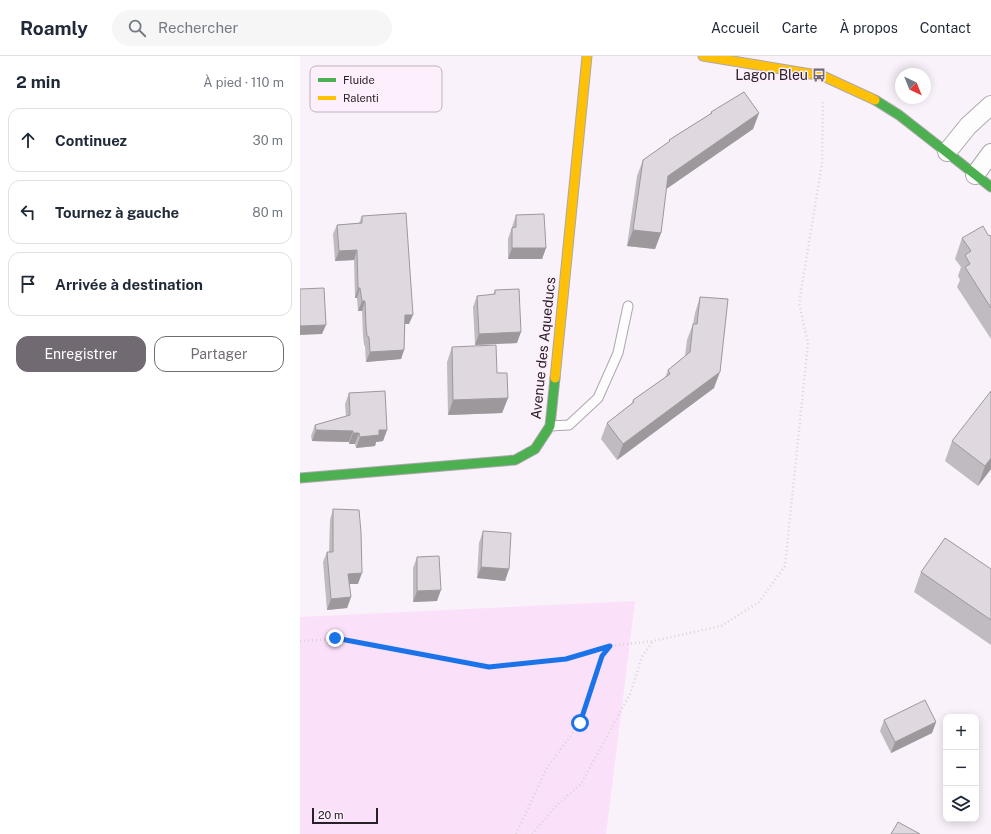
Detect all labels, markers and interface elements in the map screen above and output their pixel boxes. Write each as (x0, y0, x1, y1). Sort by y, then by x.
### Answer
search box (112, 10, 392, 46)
text: Roamly (20, 17, 88, 39)
icon: search (126, 17, 148, 39)
text: Rechercher (158, 19, 238, 36)
text: Accueil (711, 20, 760, 36)
text: Carte (782, 20, 818, 36)
text: À propos (840, 20, 898, 36)
text: Contact (920, 20, 971, 36)
legend (310, 66, 442, 112)
place label: Lagon Bleu (735, 67, 808, 83)
bus stop icon: Lagon Bleu (811, 67, 827, 83)
north arrow (895, 68, 931, 104)
text: 2 min (16, 72, 61, 92)
text: Fluide (343, 74, 375, 86)
text: À pied · 110 m (203, 75, 284, 90)
text: Ralenti (343, 92, 379, 104)
icon: ahead (17, 129, 39, 151)
text: Continuez (55, 132, 127, 149)
text: 30 m (253, 133, 283, 148)
icon: left (17, 201, 39, 223)
text: Tournez à gauche (55, 204, 179, 221)
text: 80 m (252, 205, 283, 220)
icon: arrive (17, 273, 39, 295)
text: Arrivée à destination (55, 276, 203, 293)
street label: Avenue des Aqueducs (528, 276, 558, 420)
button: Enregistrer (16, 336, 146, 372)
button: Partager (154, 336, 284, 372)
route end (326, 629, 344, 647)
route start (571, 714, 589, 732)
map controls (943, 714, 979, 822)
button: + (943, 714, 979, 750)
button: − (943, 750, 979, 786)
button: layers (943, 786, 979, 822)
scale bar (312, 806, 378, 825)
text: 20 m (318, 809, 343, 821)

